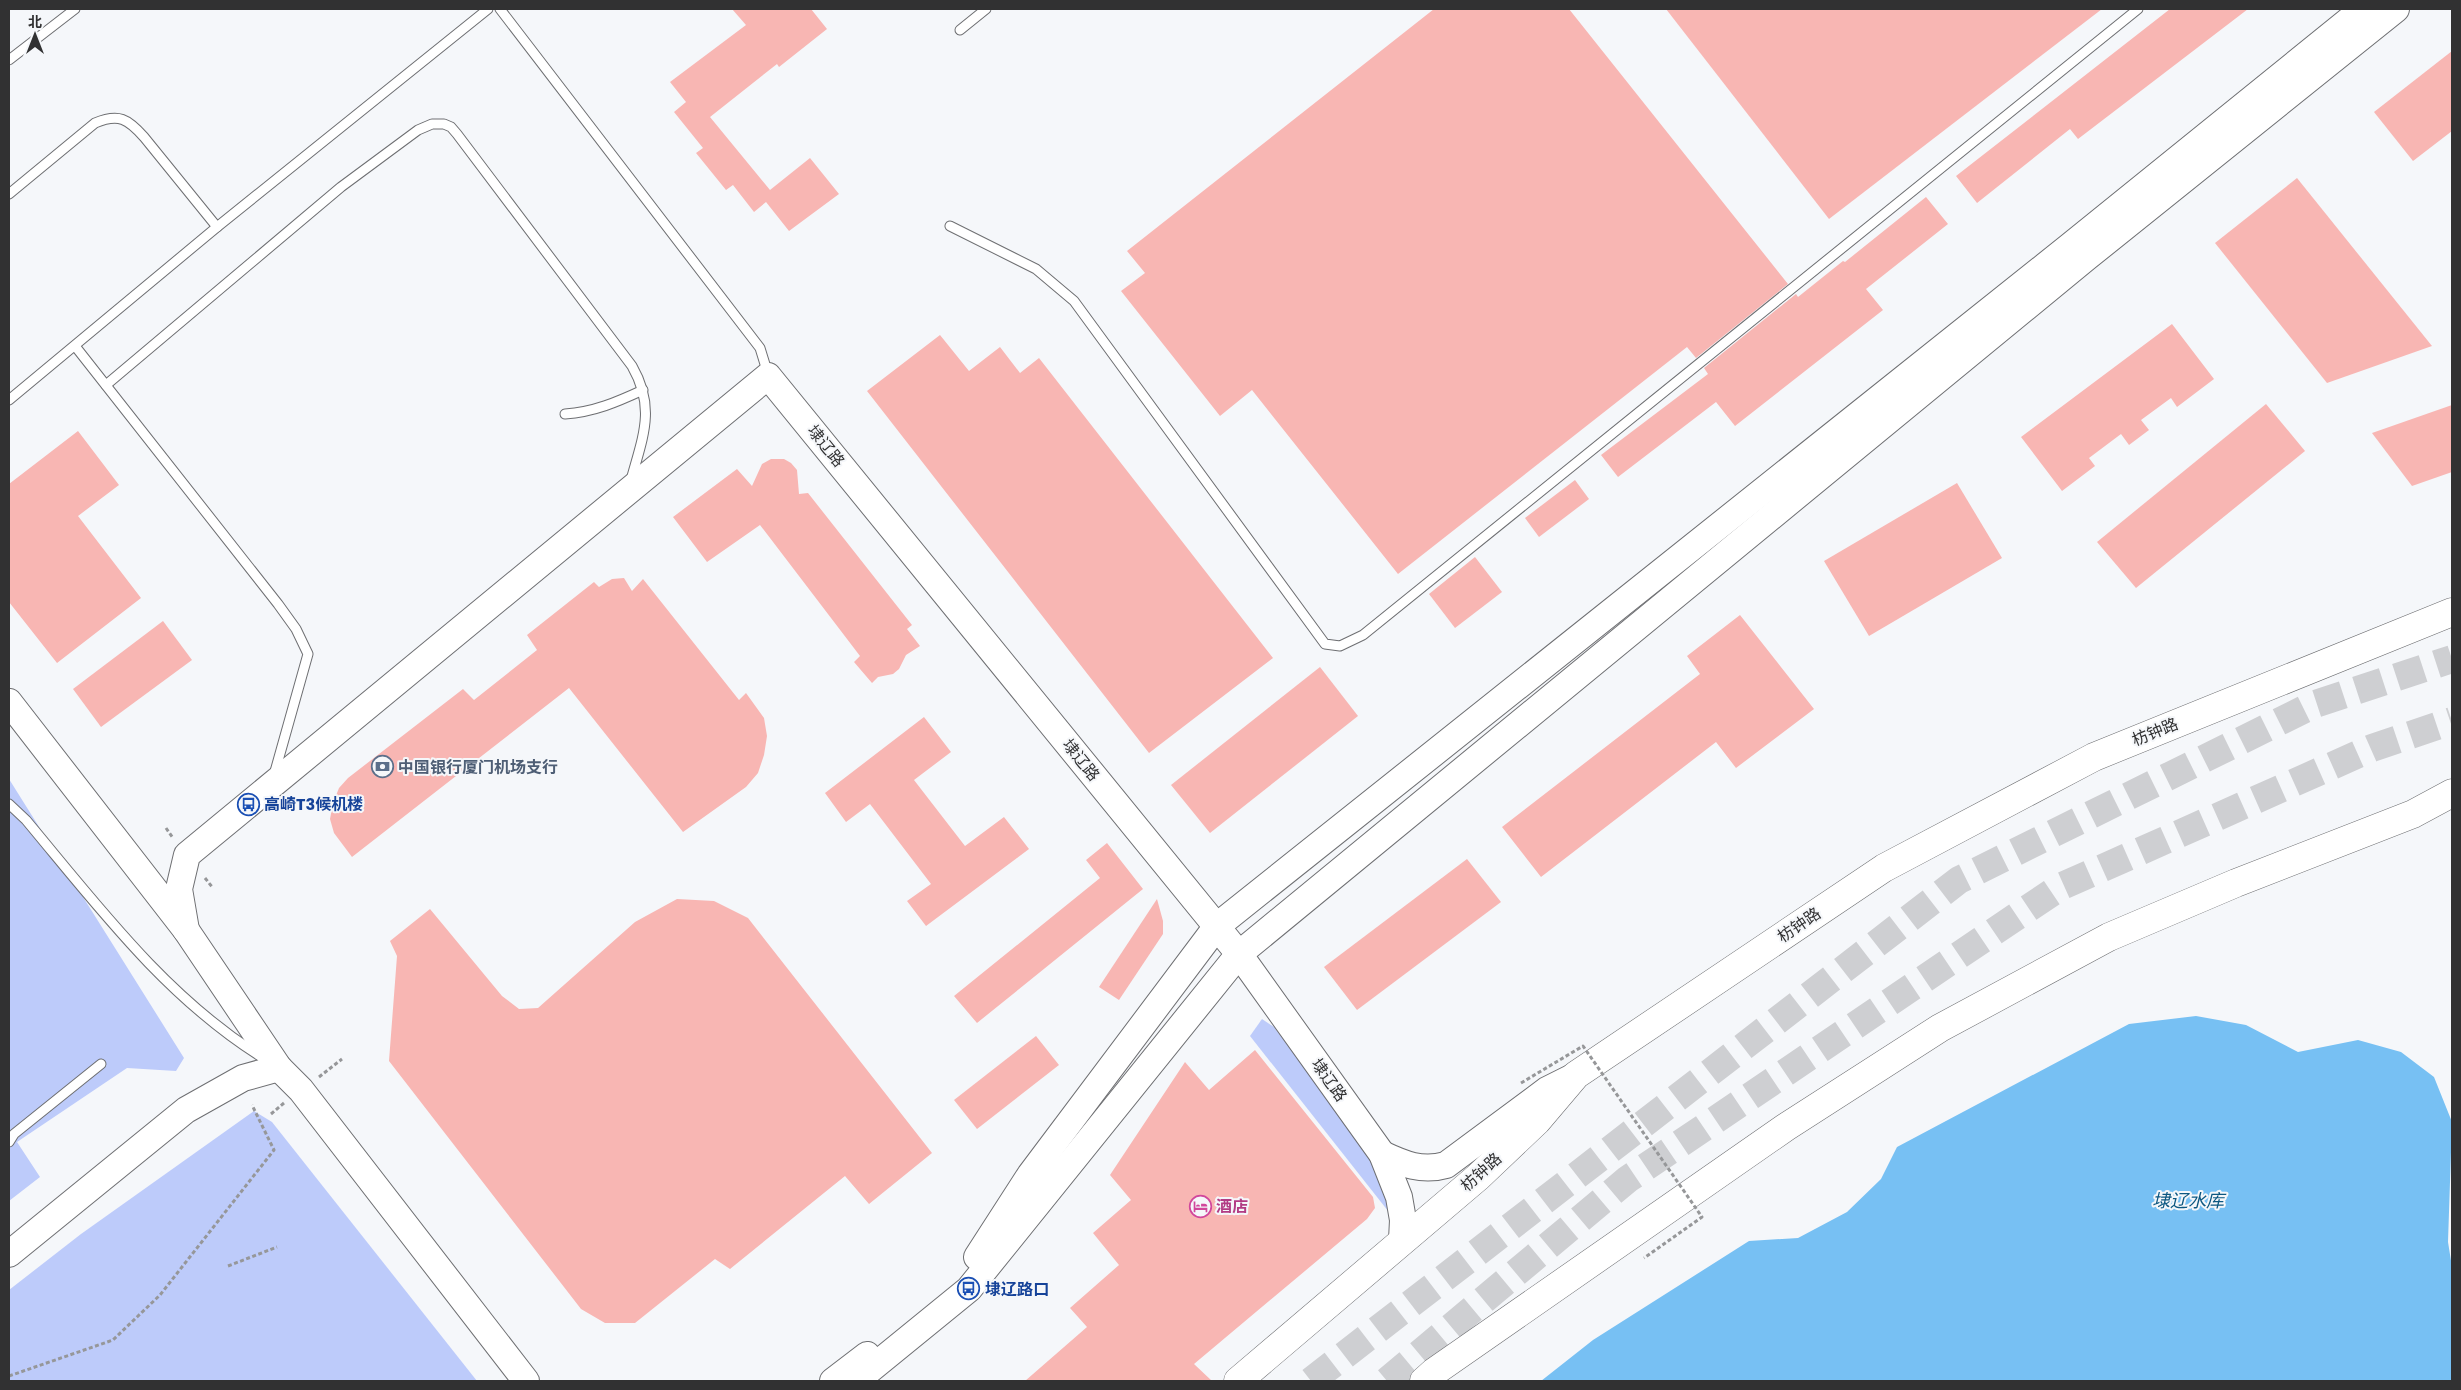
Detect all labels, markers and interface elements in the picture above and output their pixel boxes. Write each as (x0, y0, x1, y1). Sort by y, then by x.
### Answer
north arrow (10, 10, 60, 60)
text: 北 (28, 12, 42, 32)
street label: 埭辽路 (802, 420, 850, 472)
street label: 枋钟路 (2128, 712, 2182, 752)
street label: 埭辽路 (1057, 734, 1105, 786)
bank icon: 中国银行厦门机场支行 (370, 755, 394, 779)
place label: 中国银行厦门机场支行 (398, 756, 558, 779)
bus stop icon: 高崎T3候机楼 (236, 792, 260, 816)
place label: 高崎T3候机楼 (264, 793, 363, 816)
street label: 枋钟路 (1773, 902, 1825, 948)
street label: 埭辽路 (1306, 1054, 1352, 1106)
street label: 枋钟路 (1455, 1147, 1507, 1197)
water label: 埭辽水库 (2152, 1188, 2227, 1213)
hotel icon: 酒店 (1188, 1194, 1212, 1218)
place label: 酒店 (1216, 1195, 1248, 1218)
bus stop icon: 埭辽路口 (957, 1277, 981, 1301)
place label: 埭辽路口 (985, 1278, 1049, 1301)

